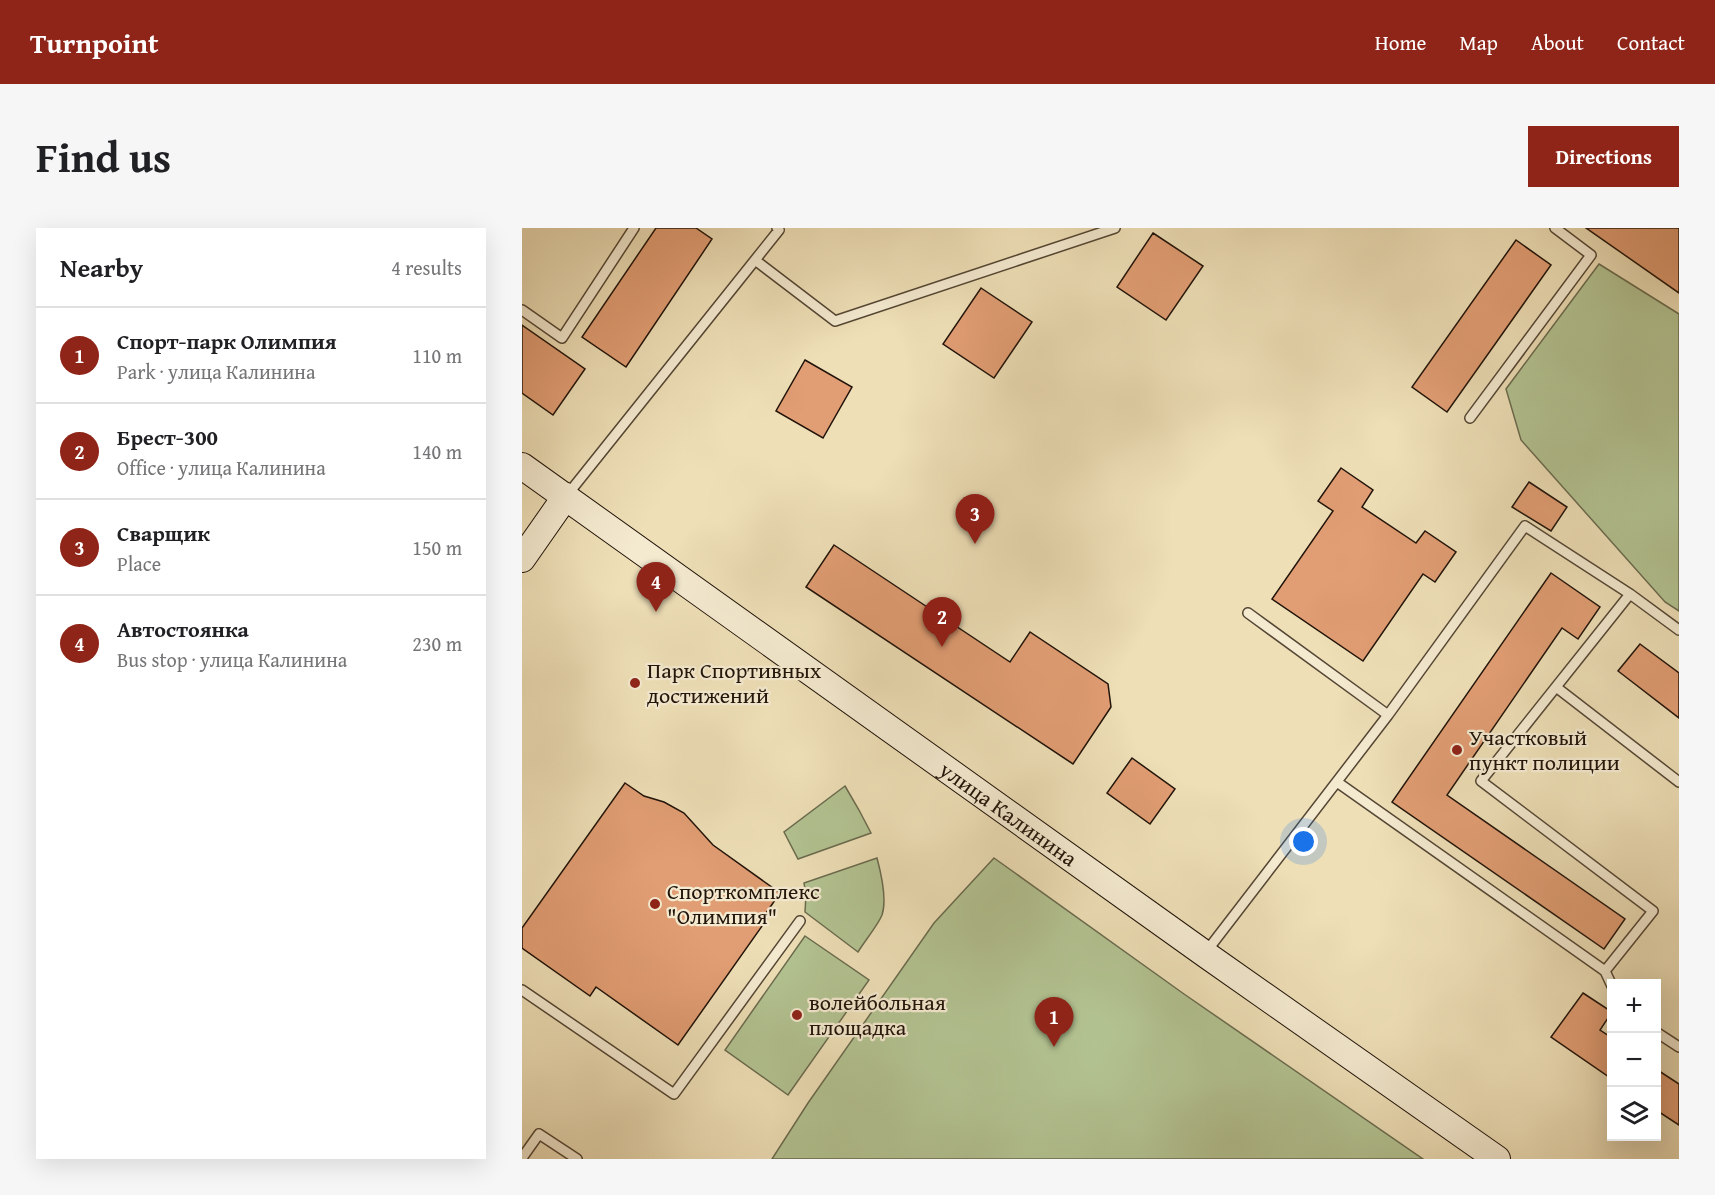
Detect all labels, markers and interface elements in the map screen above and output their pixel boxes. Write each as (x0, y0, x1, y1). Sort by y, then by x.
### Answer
text: Turnpoint (30, 22, 159, 63)
text: Home (1375, 27, 1426, 58)
text: Map (1459, 27, 1498, 58)
text: About (1531, 27, 1584, 58)
text: Contact (1617, 27, 1685, 58)
text: Find us (36, 126, 171, 187)
button: Directions (1528, 126, 1679, 187)
text: Nearby (60, 248, 143, 287)
text: 4 results (391, 253, 462, 282)
text: Спорт-парк Олимпия (117, 325, 337, 357)
text: 1 (74, 341, 85, 370)
text: 110 m (412, 341, 462, 370)
text: Park · улица Калинина (117, 357, 315, 386)
text: Брест-300 (117, 421, 218, 453)
text: 2 (74, 437, 85, 466)
text: 140 m (412, 437, 462, 466)
text: Office · улица Калинина (117, 453, 326, 482)
pin: 3 (956, 494, 994, 544)
text: Сварщик (117, 517, 210, 549)
text: 3 (74, 533, 85, 562)
text: 150 m (412, 533, 462, 562)
text: Place (117, 549, 161, 578)
pin: 4 (636, 562, 676, 612)
pin: 2 (922, 598, 962, 647)
text: Автостоянка (117, 613, 249, 645)
text: 4 (74, 629, 85, 658)
text: 230 m (412, 629, 462, 658)
text: Bus stop · улица Калинина (117, 645, 347, 674)
place label: Парк Спортивных достижений (647, 654, 822, 711)
marker: Парк Спортивных достижений (628, 676, 642, 690)
place label: Участковый пункт полиции (1469, 721, 1620, 778)
marker: Участковый пункт полиции (1450, 743, 1464, 757)
street label: улица Калинина (932, 753, 1084, 874)
your location (1289, 827, 1318, 856)
place label: Спорткомплекс "Олимпия" (667, 875, 820, 932)
marker: Спорткомплекс "Олимпия" (648, 897, 662, 911)
map controls (1607, 979, 1661, 1141)
button: + (1607, 979, 1661, 1033)
place label: волейбольная площадка (809, 986, 946, 1043)
pin: 1 (1034, 998, 1074, 1047)
marker: волейбольная площадка (790, 1008, 804, 1022)
button: − (1607, 1033, 1661, 1087)
button: layers (1607, 1087, 1661, 1141)

